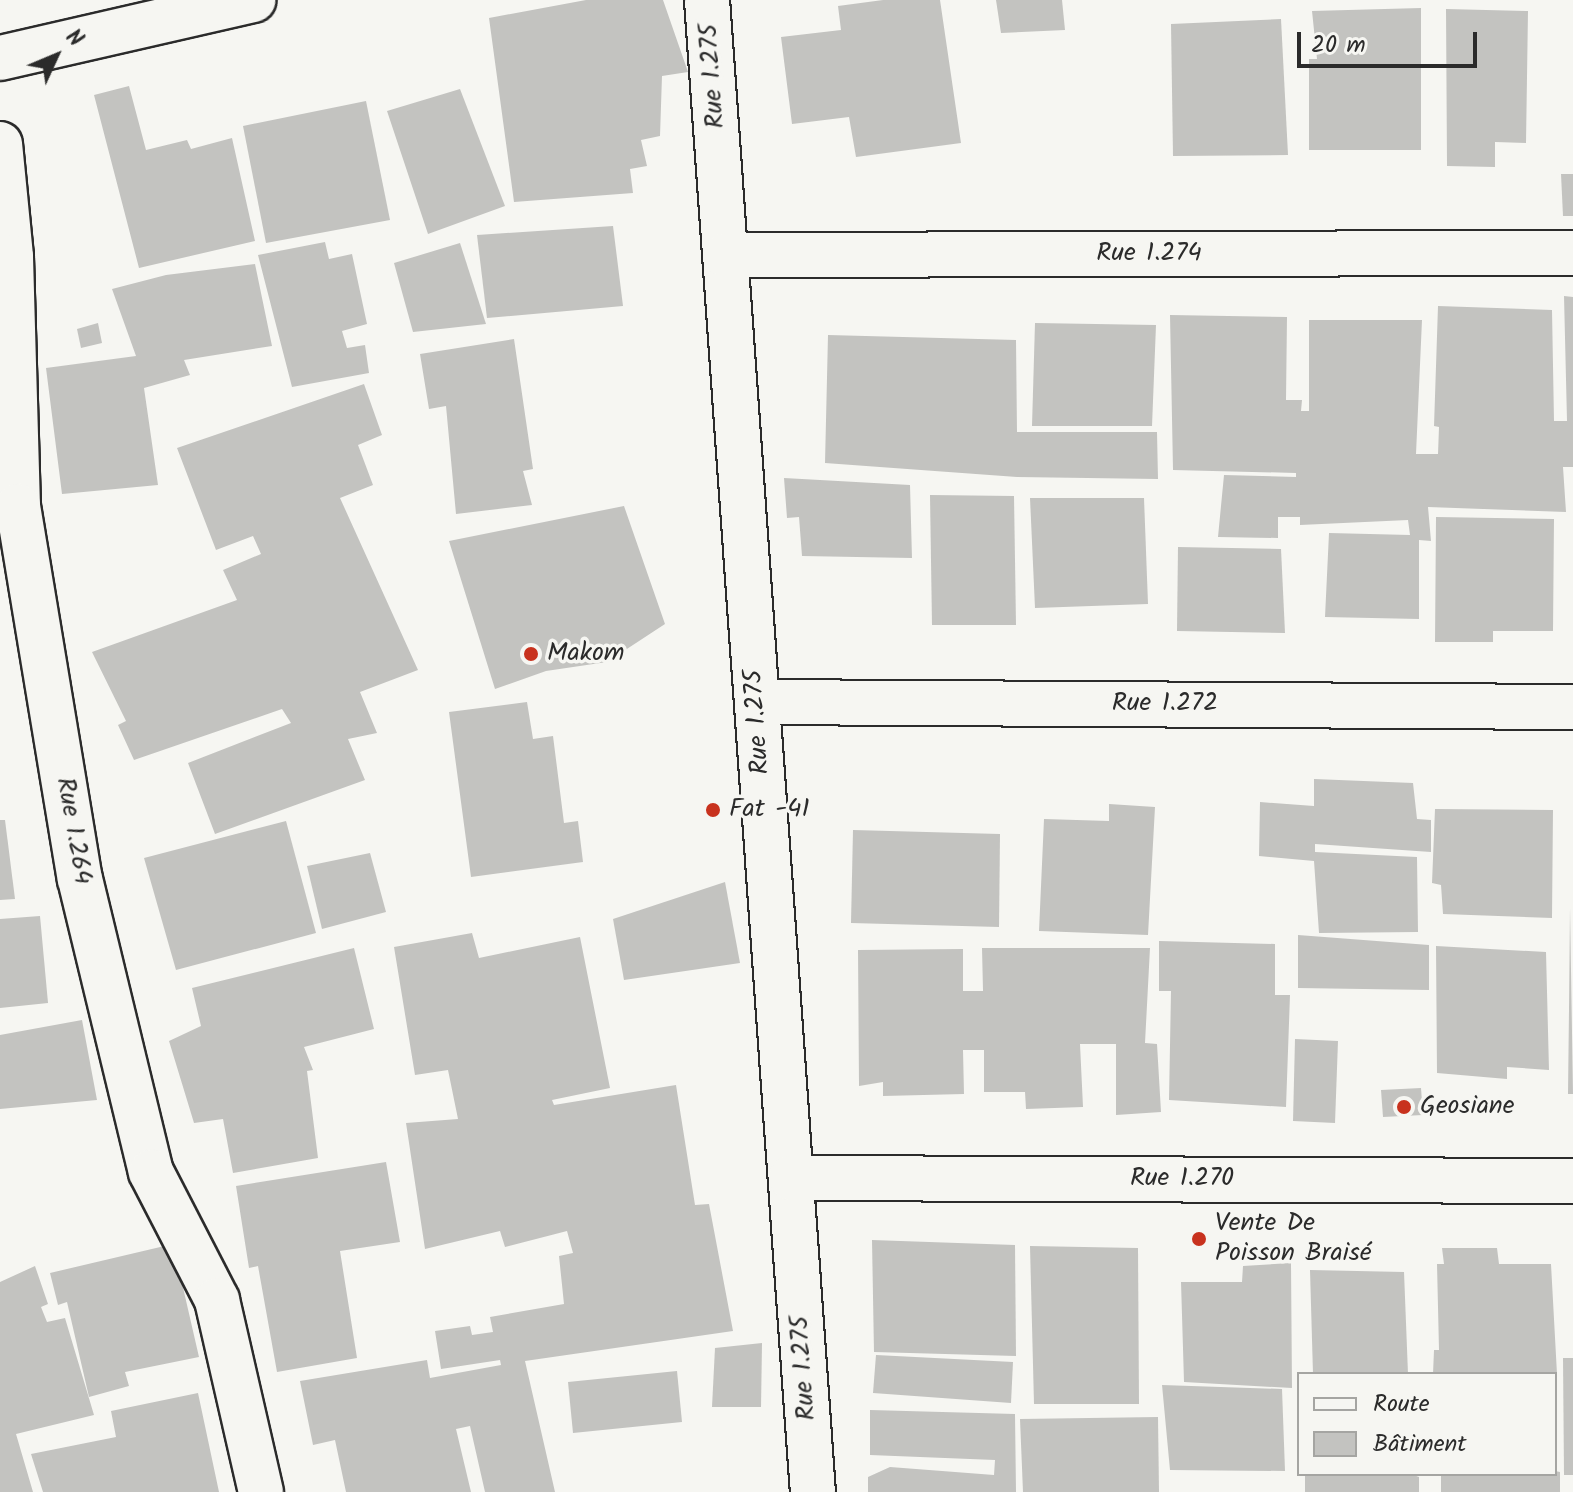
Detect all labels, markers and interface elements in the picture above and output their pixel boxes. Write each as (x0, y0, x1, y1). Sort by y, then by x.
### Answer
north arrow (16, 16, 96, 96)
scale bar (1301, 16, 1481, 66)
text: N (56, 22, 91, 56)
street label: Rue 1.275 (694, 22, 732, 130)
text: 20 m (1311, 26, 1366, 65)
street label: Rue 1.274 (1096, 238, 1202, 270)
place label: Makom (547, 638, 624, 670)
marker: Makom (522, 645, 540, 663)
street label: Rue 1.275 (739, 668, 777, 776)
street label: Rue 1.272 (1112, 688, 1218, 720)
street label: Rue 1.264 (48, 775, 98, 887)
place label: Fat -41 (729, 794, 810, 826)
marker: Fat -41 (704, 801, 722, 819)
place label: Geosiane (1420, 1091, 1514, 1123)
marker: Geosiane (1395, 1098, 1413, 1116)
street label: Rue 1.270 (1130, 1163, 1234, 1195)
place label: Vente De Poisson Braisé (1215, 1208, 1371, 1270)
marker: Vente De Poisson Braisé (1190, 1230, 1208, 1248)
street label: Rue 1.275 (785, 1314, 823, 1422)
legend (1297, 1372, 1557, 1476)
text: Route (1373, 1385, 1430, 1424)
text: Bâtiment (1373, 1425, 1467, 1464)

